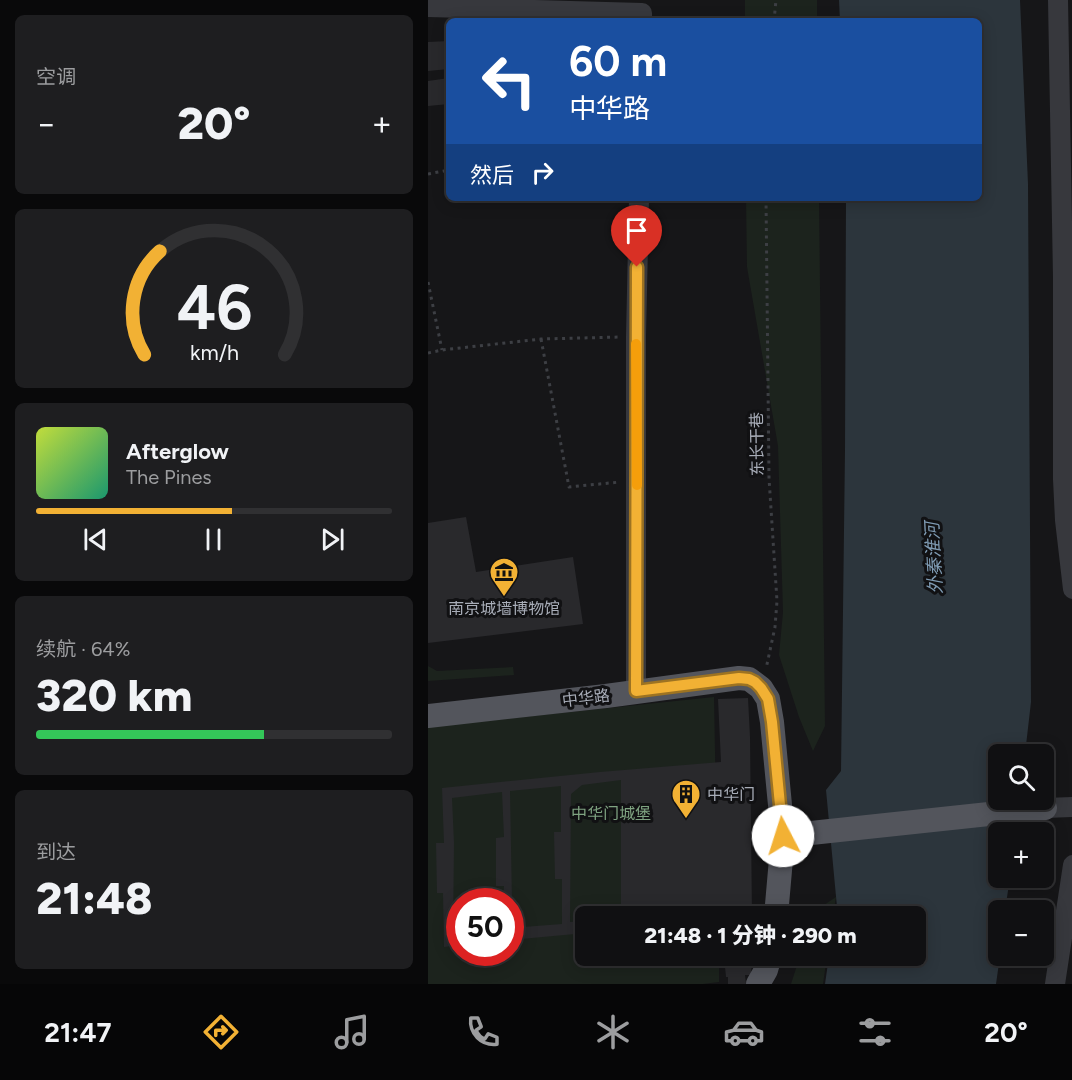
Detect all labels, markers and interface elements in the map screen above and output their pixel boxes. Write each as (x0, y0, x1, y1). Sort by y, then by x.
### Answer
text: 60 m (569, 36, 667, 87)
icon: left (470, 42, 548, 120)
text: 空调 (36, 65, 76, 89)
text: 中华路 (569, 92, 650, 125)
text: 20° (177, 96, 251, 150)
text: − (36, 104, 57, 143)
text: + (371, 104, 392, 143)
icon: right (526, 156, 559, 189)
text: 然后 (470, 162, 514, 189)
pin (611, 205, 662, 267)
icon: arrive (620, 214, 653, 247)
text: 46 (176, 270, 252, 345)
text: km/h (190, 341, 238, 366)
street label: 东长干巷 (747, 412, 767, 476)
text: Afterglow (126, 438, 229, 465)
text: The Pines (126, 465, 212, 489)
water label: 外秦淮河 (921, 518, 947, 595)
icon: previous (79, 523, 112, 556)
icon: pause (197, 523, 230, 556)
icon: next (316, 523, 349, 556)
museum icon: 南京城墙博物馆 (488, 556, 520, 598)
place label: 南京城墙博物馆 (448, 599, 560, 618)
text: 续航 · 64% (36, 637, 130, 661)
text: 320 km (36, 668, 193, 722)
street label: 中华路 (561, 686, 611, 710)
map controls (988, 744, 1054, 966)
button: search (988, 744, 1054, 810)
building icon: 中华门 (670, 778, 702, 820)
place label: 中华门 (707, 785, 755, 804)
park label: 中华门城堡 (571, 804, 651, 823)
position arrow (751, 804, 815, 868)
button: + (988, 822, 1054, 888)
text: 到达 (36, 840, 76, 864)
text: 21:48 (36, 871, 152, 925)
speed limit sign: 50 (446, 888, 524, 966)
button: − (988, 900, 1054, 966)
text: 21:48 · 1 分钟 · 290 m (644, 922, 857, 949)
icon: directions (200, 1011, 242, 1053)
icon: music (331, 1011, 373, 1053)
icon: phone (462, 1011, 504, 1053)
icon: climate (592, 1011, 634, 1053)
icon: car (723, 1011, 765, 1053)
icon: filters (854, 1011, 896, 1053)
text: 21:47 (44, 1016, 112, 1049)
text: 20° (984, 1016, 1028, 1049)

